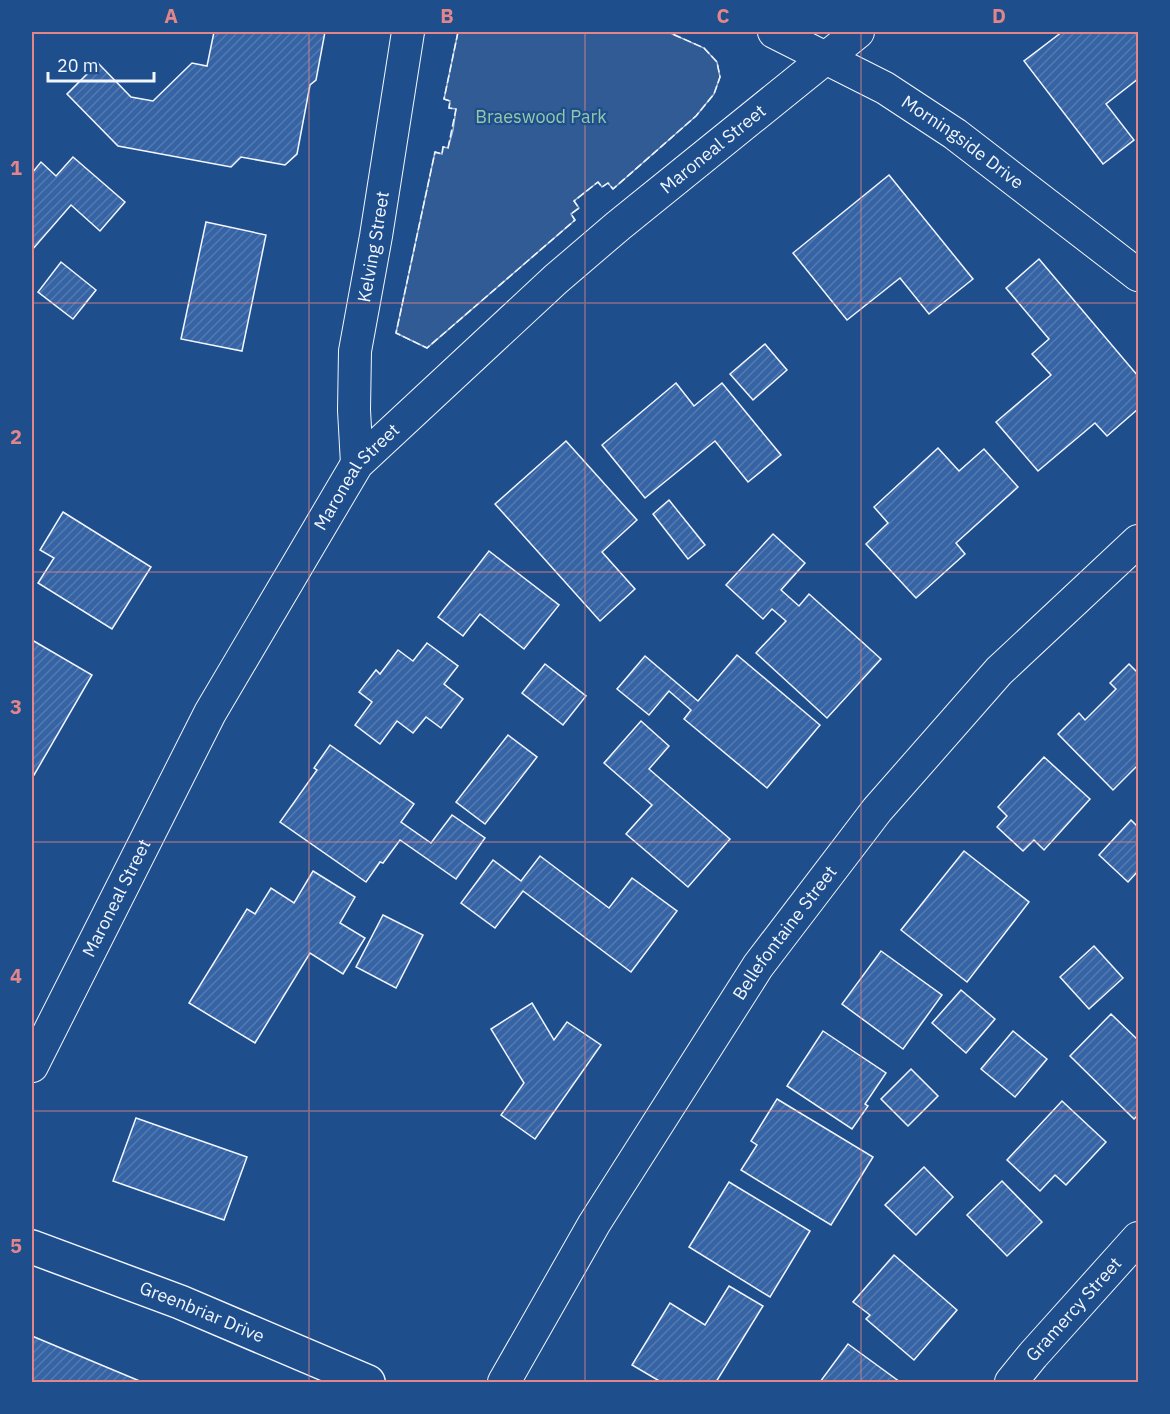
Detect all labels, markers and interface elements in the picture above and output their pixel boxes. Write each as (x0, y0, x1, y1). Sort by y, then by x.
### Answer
text: A (164, 2, 178, 29)
text: B (440, 2, 454, 29)
text: C (716, 2, 730, 29)
text: D (992, 2, 1006, 29)
scale bar (48, 45, 154, 83)
text: 20 m (57, 54, 99, 77)
street label: Morningside Drive (897, 90, 1029, 194)
street label: Maroneal Street (655, 99, 770, 198)
park label: Braeswood Park (475, 105, 607, 128)
text: 1 (10, 154, 22, 181)
street label: Kelving Street (352, 189, 394, 304)
street label: Maroneal Street (308, 418, 404, 534)
text: 2 (10, 423, 22, 450)
text: 3 (10, 693, 22, 720)
street label: Maroneal Street (77, 835, 156, 961)
street label: Bellefontaine Street (727, 861, 842, 1004)
text: 4 (10, 962, 22, 989)
text: 5 (10, 1232, 22, 1259)
street label: Gramercy Street (1021, 1252, 1126, 1366)
street label: Greenbriar Drive (136, 1276, 268, 1348)

